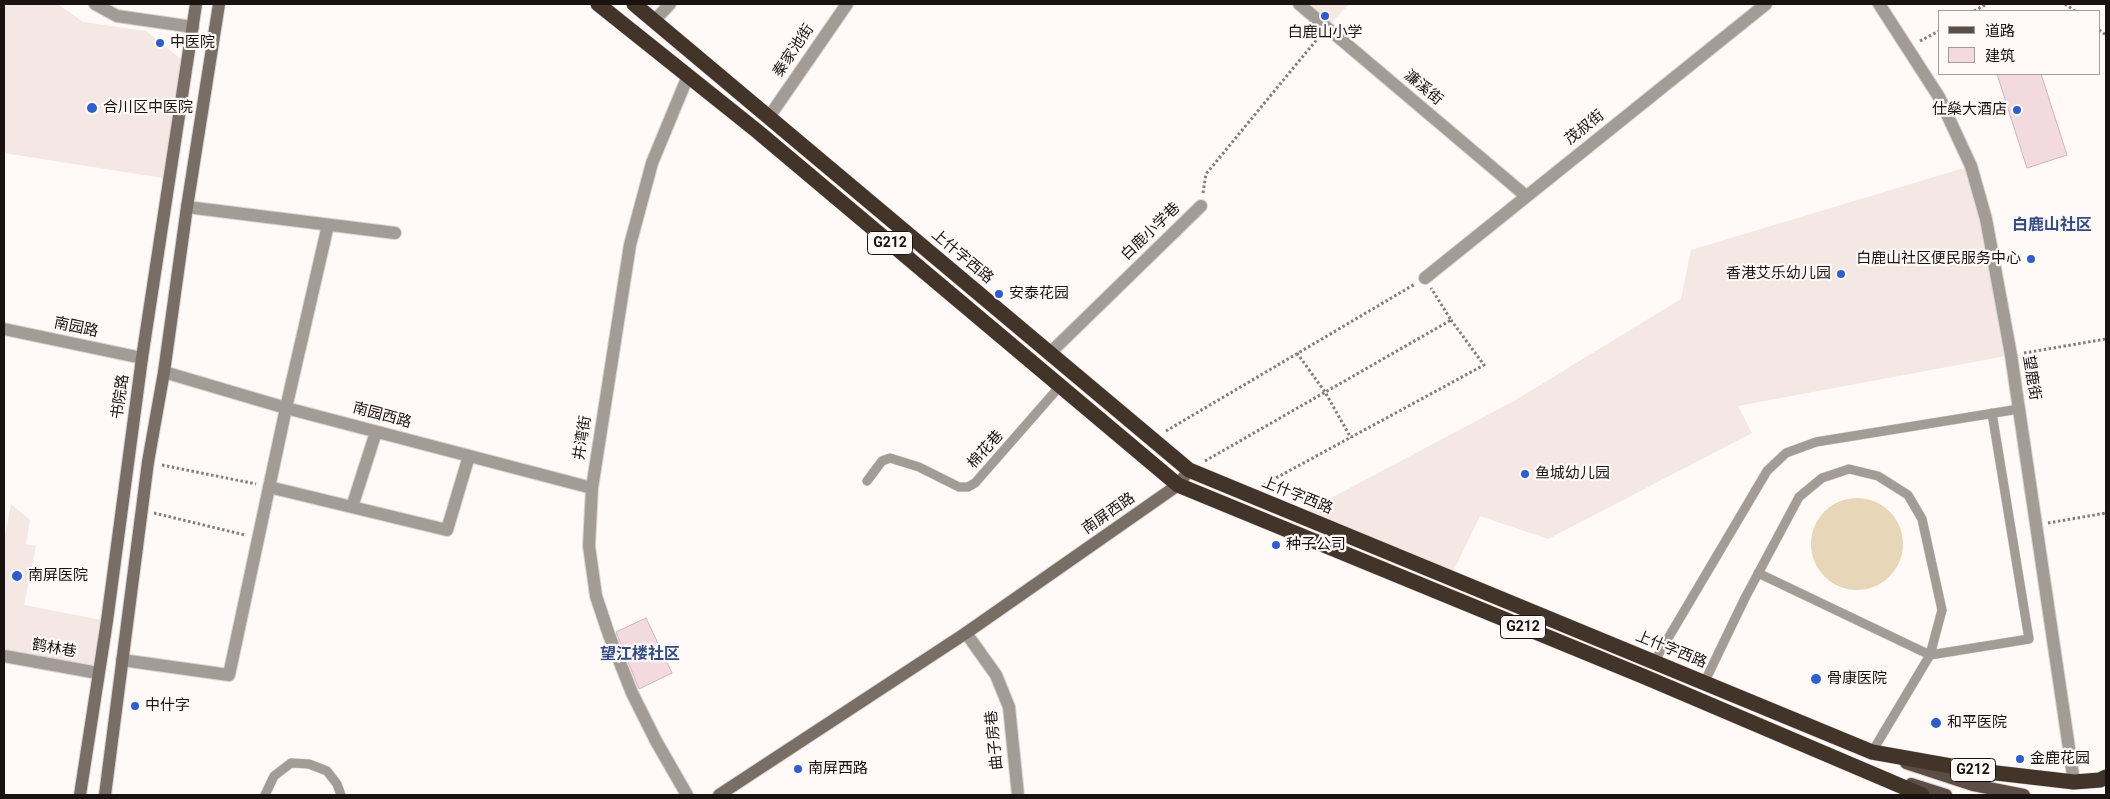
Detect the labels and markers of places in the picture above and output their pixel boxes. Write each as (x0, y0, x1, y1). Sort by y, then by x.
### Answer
marker: 白鹿山小学 (1319, 10, 1331, 22)
place label: 白鹿山小学 (1288, 24, 1362, 42)
place label: 中医院 (170, 34, 215, 52)
marker: 中医院 (154, 37, 166, 49)
place label: 合川区中医院 (103, 99, 193, 117)
marker: 合川区中医院 (85, 101, 99, 115)
place label: 仕燊大酒店 (1932, 101, 2007, 119)
marker: 仕燊大酒店 (2011, 104, 2023, 116)
place label: 白鹿山社区便民服务中心 (1856, 250, 2021, 268)
marker: 白鹿山社区便民服务中心 (2025, 253, 2037, 265)
place label: 香港艾乐幼儿园 (1726, 265, 1831, 283)
marker: 香港艾乐幼儿园 (1835, 268, 1847, 280)
place label: 安泰花园 (1009, 285, 1069, 303)
marker: 安泰花园 (993, 288, 1005, 300)
place label: 鱼城幼儿园 (1535, 465, 1610, 483)
marker: 鱼城幼儿园 (1519, 468, 1531, 480)
place label: 种子公司 (1286, 536, 1346, 554)
marker: 种子公司 (1270, 539, 1282, 551)
place label: 南屏医院 (28, 567, 88, 585)
marker: 南屏医院 (10, 569, 24, 583)
place label: 骨康医院 (1827, 670, 1887, 688)
marker: 骨康医院 (1809, 672, 1823, 686)
place label: 中什字 (145, 697, 190, 715)
marker: 中什字 (129, 700, 141, 712)
place label: 和平医院 (1947, 714, 2007, 732)
marker: 和平医院 (1929, 716, 1943, 730)
place label: 金鹿花园 (2030, 750, 2090, 768)
marker: 金鹿花园 (2014, 753, 2026, 765)
place label: 南屏西路 (808, 760, 868, 778)
marker: 南屏西路 (792, 763, 804, 775)

